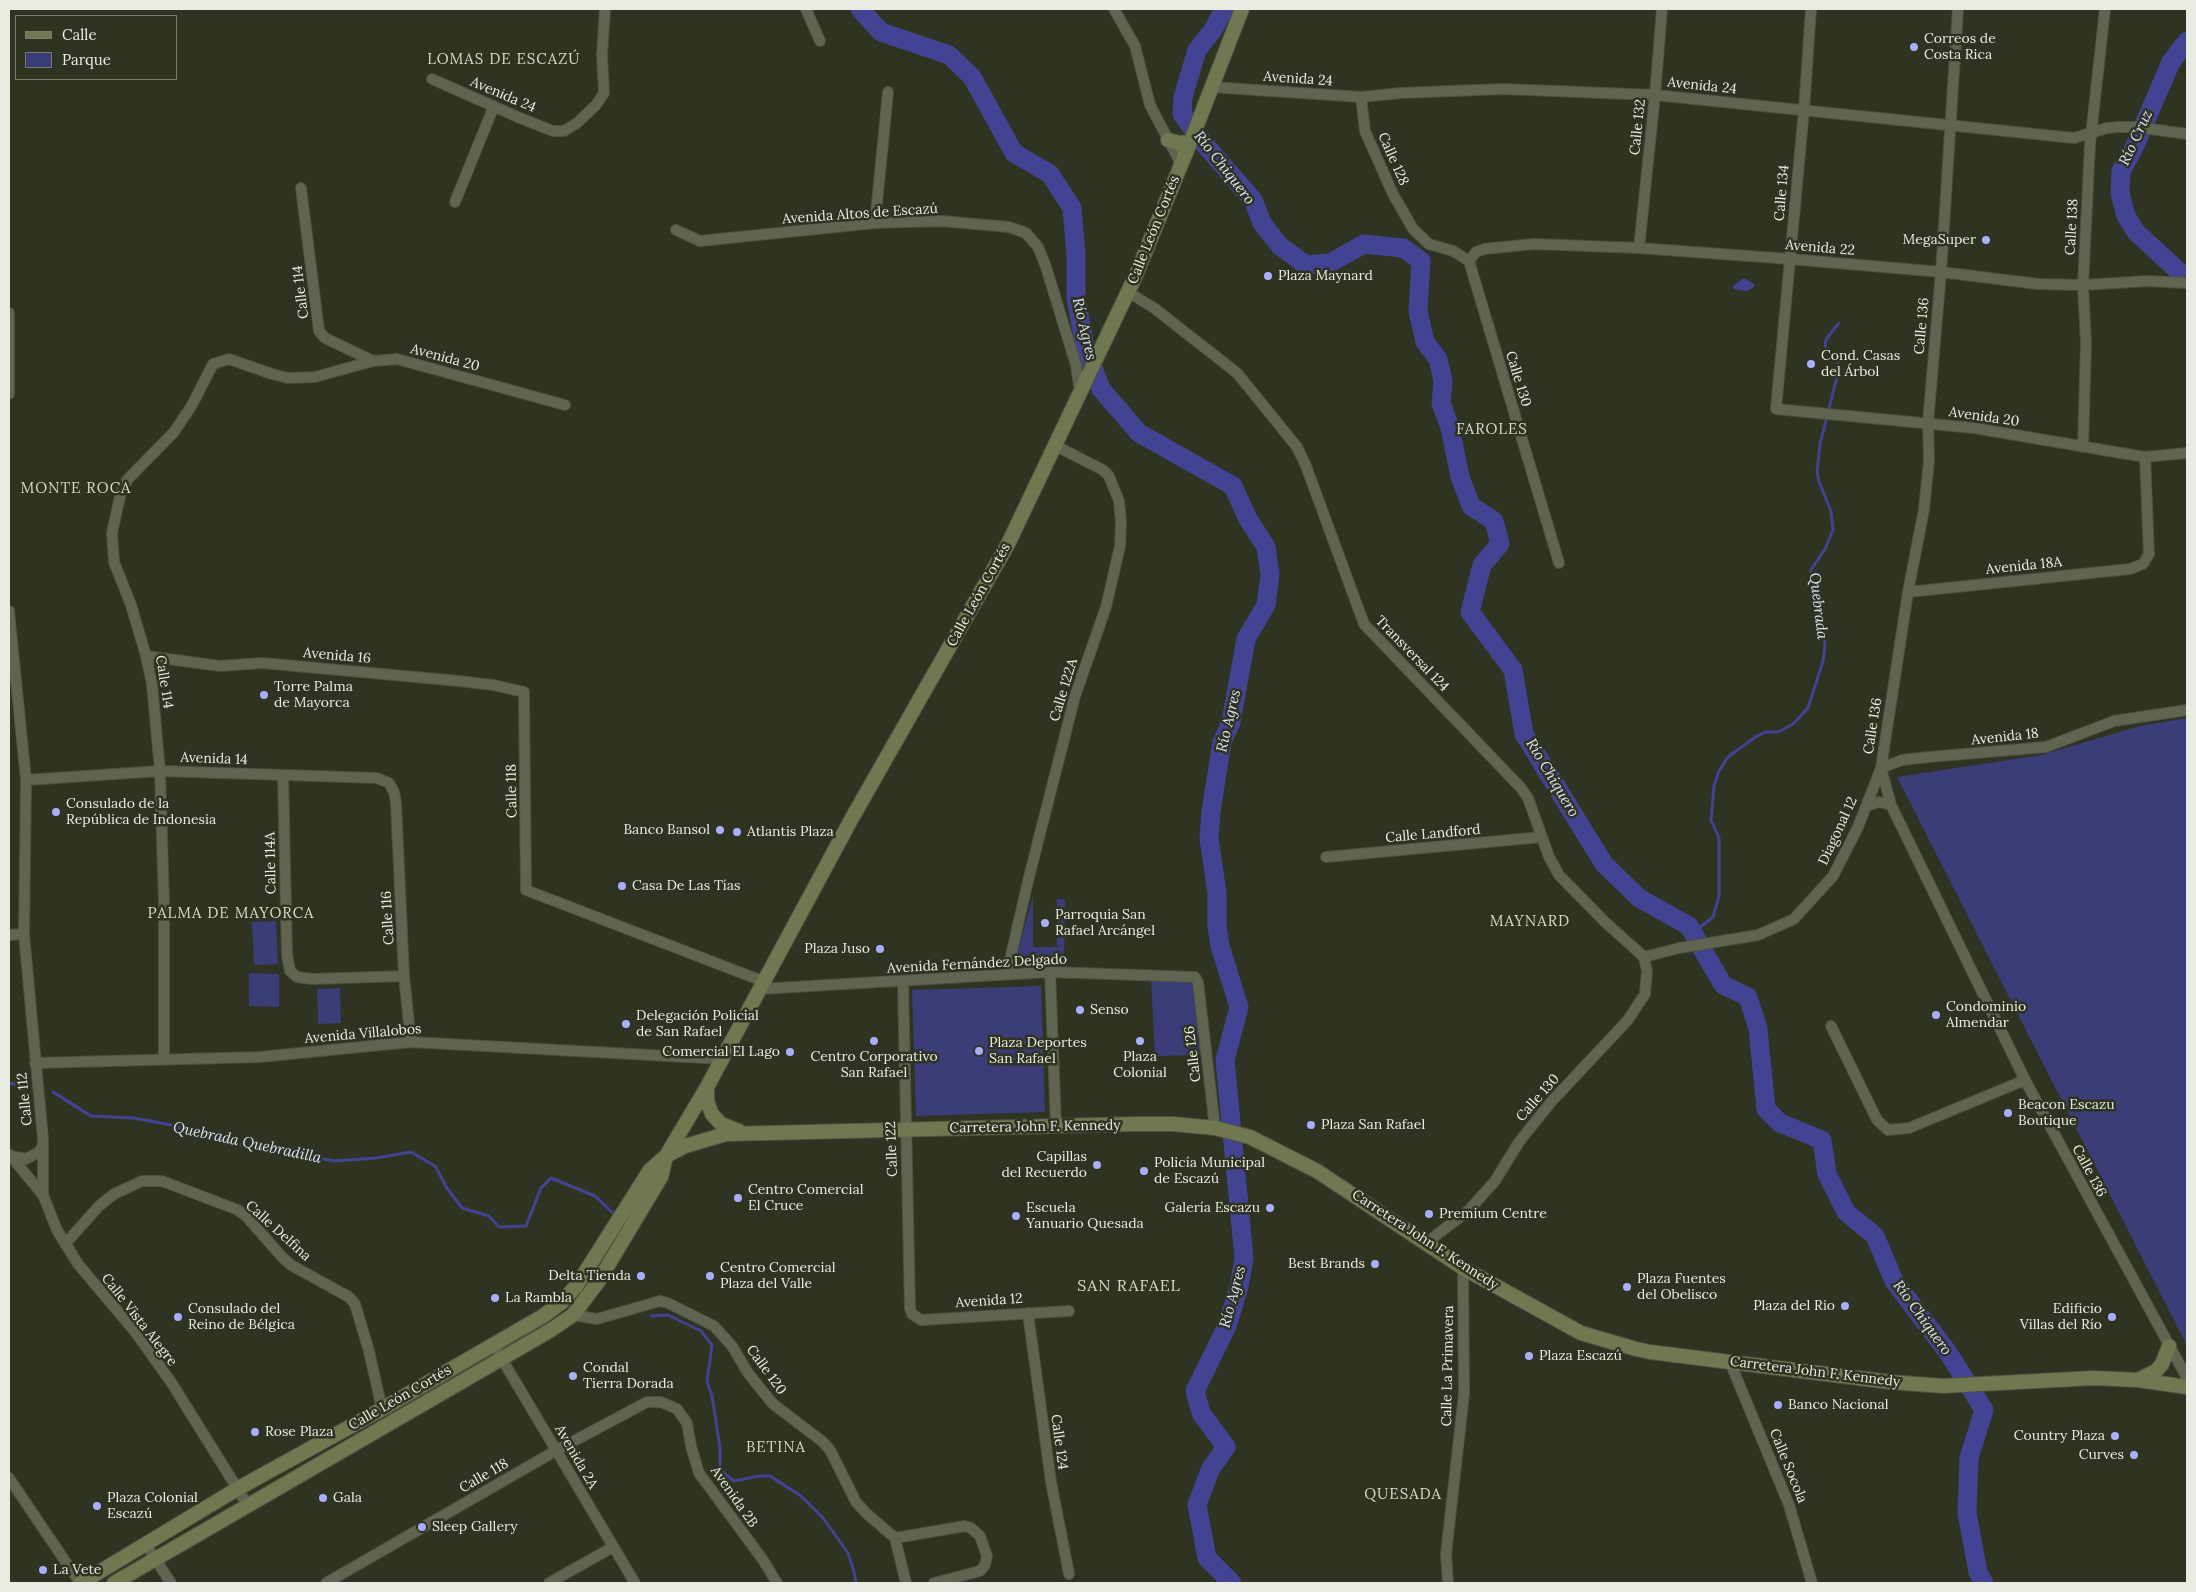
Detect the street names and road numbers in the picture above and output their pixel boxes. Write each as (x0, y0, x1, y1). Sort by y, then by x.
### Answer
street label: Avenida 24 (1263, 68, 1333, 90)
street label: Avenida 24 (468, 74, 538, 116)
street label: Avenida 24 (1667, 74, 1737, 98)
street label: Calle 132 (1627, 98, 1649, 156)
street label: Calle 128 (1374, 130, 1412, 188)
street label: Calle 134 (1771, 164, 1793, 222)
street label: Calle León Cortés (1125, 173, 1183, 287)
street label: Calle 138 (2062, 198, 2082, 256)
street label: Avenida Altos de Escazú (782, 200, 938, 228)
street label: Avenida 22 (1784, 237, 1856, 259)
street label: Calle 114 (289, 264, 313, 320)
street label: Calle 136 (1911, 297, 1933, 355)
street label: Avenida 20 (409, 341, 481, 375)
street label: Calle 130 (1502, 349, 1534, 409)
street label: Avenida 20 (1948, 404, 2020, 430)
street label: Calle León Cortés (944, 540, 1014, 650)
street label: Avenida 18A (1985, 554, 2063, 578)
street label: Transversal 124 (1372, 613, 1452, 695)
street label: Avenida 16 (302, 645, 372, 667)
street label: Calle 114 (152, 654, 176, 710)
street label: Calle 122A (1046, 657, 1082, 723)
street label: Calle 136 (1860, 697, 1886, 755)
street label: Avenida 18 (1970, 725, 2040, 749)
street label: Avenida 14 (180, 749, 248, 769)
street label: Calle 118 (503, 764, 521, 818)
street label: Diagonal 12 (1815, 794, 1861, 868)
street label: Calle Landford (1385, 821, 1481, 847)
street label: Calle 114A (262, 832, 280, 894)
street label: Calle 116 (378, 891, 398, 945)
street label: Avenida Fernández Delgado (887, 951, 1067, 977)
street label: Avenida Villalobos (304, 1021, 422, 1047)
street label: Calle 126 (1181, 1025, 1205, 1083)
street label: Calle 112 (14, 1071, 36, 1127)
street label: Calle 130 (1513, 1071, 1563, 1125)
street label: Carretera John F. Kennedy (949, 1117, 1121, 1137)
street label: Calle 122 (883, 1121, 901, 1177)
street label: Calle 136 (2068, 1142, 2110, 1200)
street label: Carretera John F. Kennedy (1349, 1186, 1501, 1294)
street label: Calle Delfina (242, 1197, 314, 1265)
street label: Calle Vista Alegre (98, 1270, 180, 1370)
street label: Avenida 12 (955, 1290, 1023, 1312)
street label: Calle La Primavera (1439, 1305, 1457, 1427)
street label: Calle 120 (742, 1342, 790, 1398)
street label: Carretera John F. Kennedy (1729, 1353, 1901, 1391)
street label: Calle León Cortés (346, 1362, 454, 1434)
street label: Calle 124 (1047, 1413, 1071, 1471)
street label: Avenida 2A (551, 1422, 601, 1492)
street label: Calle Socola (1765, 1426, 1811, 1506)
street label: Calle 118 (456, 1455, 512, 1497)
street label: Avenida 2B (707, 1463, 761, 1531)

